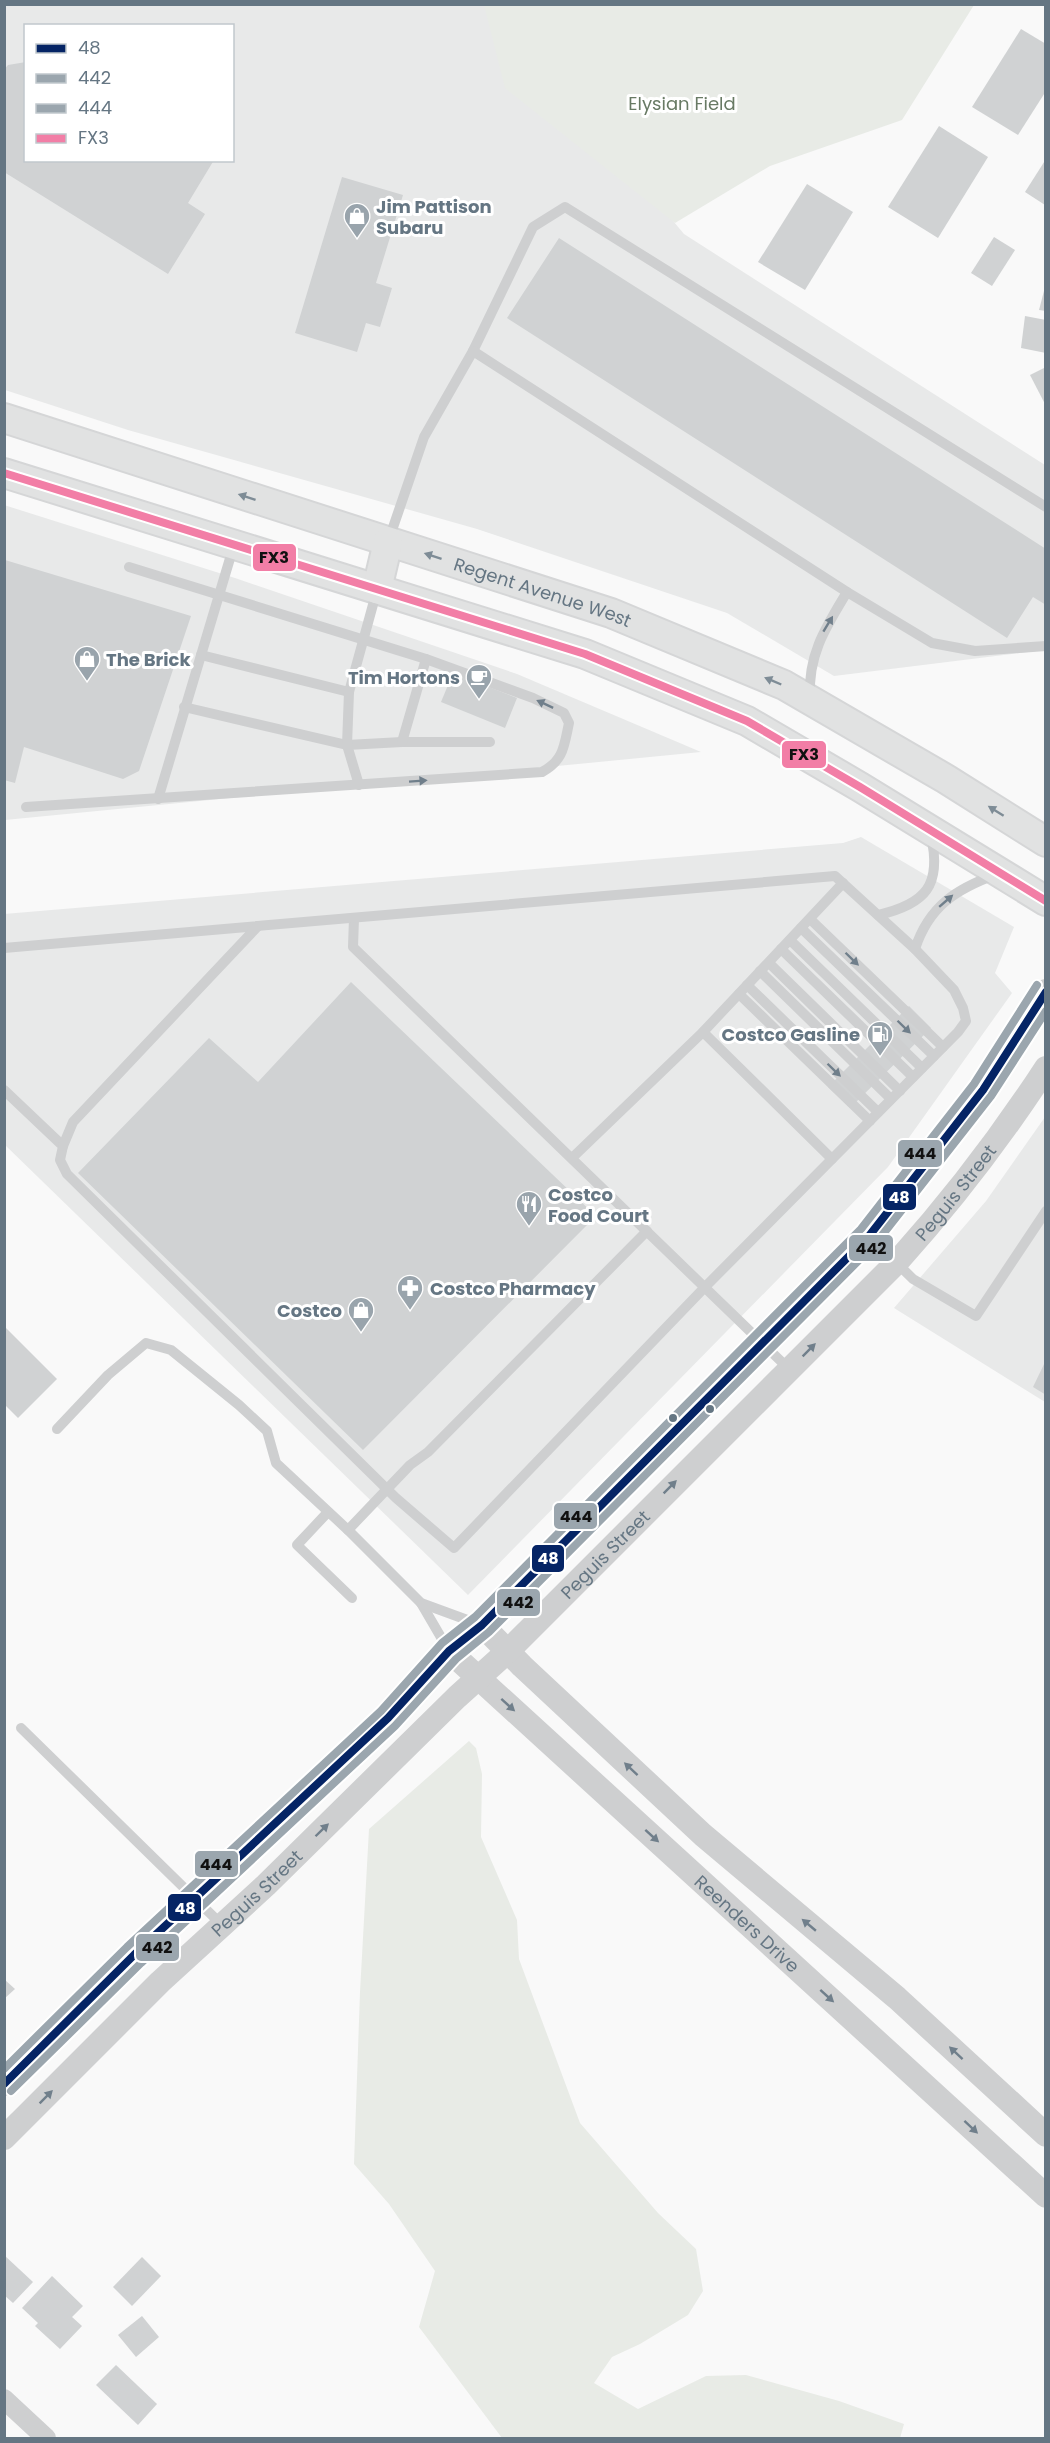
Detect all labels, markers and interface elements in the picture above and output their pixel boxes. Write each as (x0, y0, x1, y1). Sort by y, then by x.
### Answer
legend (24, 24, 234, 162)
text: 48 (78, 35, 101, 60)
text: 442 (78, 65, 111, 90)
park label: Elysian Field (628, 91, 736, 116)
text: 444 (78, 95, 112, 120)
text: FX3 (78, 125, 109, 150)
place label: Jim Pattison Subaru (376, 194, 492, 240)
shop icon: Jim Pattison Subaru (342, 201, 372, 239)
one-way arrow (238, 491, 256, 501)
line badge: FX3 (252, 543, 297, 572)
text: FX3 (259, 546, 289, 569)
one-way arrow (424, 551, 442, 560)
street label: Regent Avenue West (451, 551, 635, 633)
one-way arrow (823, 616, 833, 633)
shop icon: The Brick (72, 644, 102, 682)
place label: The Brick (106, 647, 191, 672)
cafe icon: Tim Hortons (464, 662, 494, 700)
place label: Tim Hortons (348, 665, 460, 690)
one-way arrow (764, 676, 782, 686)
one-way arrow (537, 699, 554, 708)
line badge: FX3 (781, 740, 827, 769)
text: FX3 (789, 743, 819, 766)
one-way arrow (408, 776, 427, 785)
one-way arrow (988, 805, 1004, 816)
one-way arrow (938, 895, 953, 908)
one-way arrow (845, 952, 859, 966)
fuel station icon: Costco Gasline (865, 1019, 895, 1057)
one-way arrow (896, 1020, 911, 1034)
place label: Costco Gasline (721, 1022, 860, 1047)
one-way arrow (827, 1063, 842, 1077)
line badge: 444 (897, 1139, 943, 1168)
street label: Peguis Street (909, 1139, 1001, 1246)
text: 444 (904, 1142, 936, 1165)
place label: Costco Food Court (548, 1182, 649, 1228)
line badge: 48 (882, 1183, 917, 1211)
text: 48 (888, 1186, 910, 1209)
restaurant icon: Costco Food Court (514, 1189, 544, 1227)
line badge: 442 (848, 1234, 894, 1262)
text: 442 (856, 1237, 886, 1260)
pharmacy icon: Costco Pharmacy (395, 1273, 425, 1311)
place label: Costco Pharmacy (430, 1276, 596, 1301)
shop icon: Costco (346, 1295, 376, 1333)
place label: Costco (277, 1298, 342, 1323)
one-way arrow (801, 1343, 815, 1357)
unlabelled marker (704, 1403, 716, 1415)
unlabelled marker (667, 1412, 679, 1424)
one-way arrow (663, 1480, 677, 1494)
line badge: 444 (553, 1502, 598, 1530)
street label: Peguis Street (555, 1504, 655, 1604)
text: 444 (560, 1505, 592, 1528)
line badge: 48 (531, 1544, 565, 1573)
text: 48 (537, 1547, 559, 1570)
line badge: 442 (496, 1588, 541, 1617)
text: 442 (503, 1591, 533, 1614)
one-way arrow (501, 1697, 515, 1711)
one-way arrow (625, 1762, 639, 1776)
one-way arrow (314, 1823, 329, 1837)
one-way arrow (644, 1829, 659, 1842)
street label: Peguis Street (205, 1844, 308, 1942)
line badge: 444 (194, 1850, 239, 1878)
text: 444 (200, 1853, 232, 1876)
street label: Reenders Drive (689, 1869, 805, 1978)
line badge: 48 (167, 1893, 202, 1922)
text: 48 (174, 1897, 196, 1920)
one-way arrow (802, 1919, 817, 1932)
line badge: 442 (135, 1933, 180, 1962)
text: 442 (142, 1936, 172, 1959)
one-way arrow (819, 1989, 834, 2002)
one-way arrow (949, 2046, 964, 2060)
one-way arrow (38, 2090, 52, 2104)
one-way arrow (963, 2120, 977, 2134)

